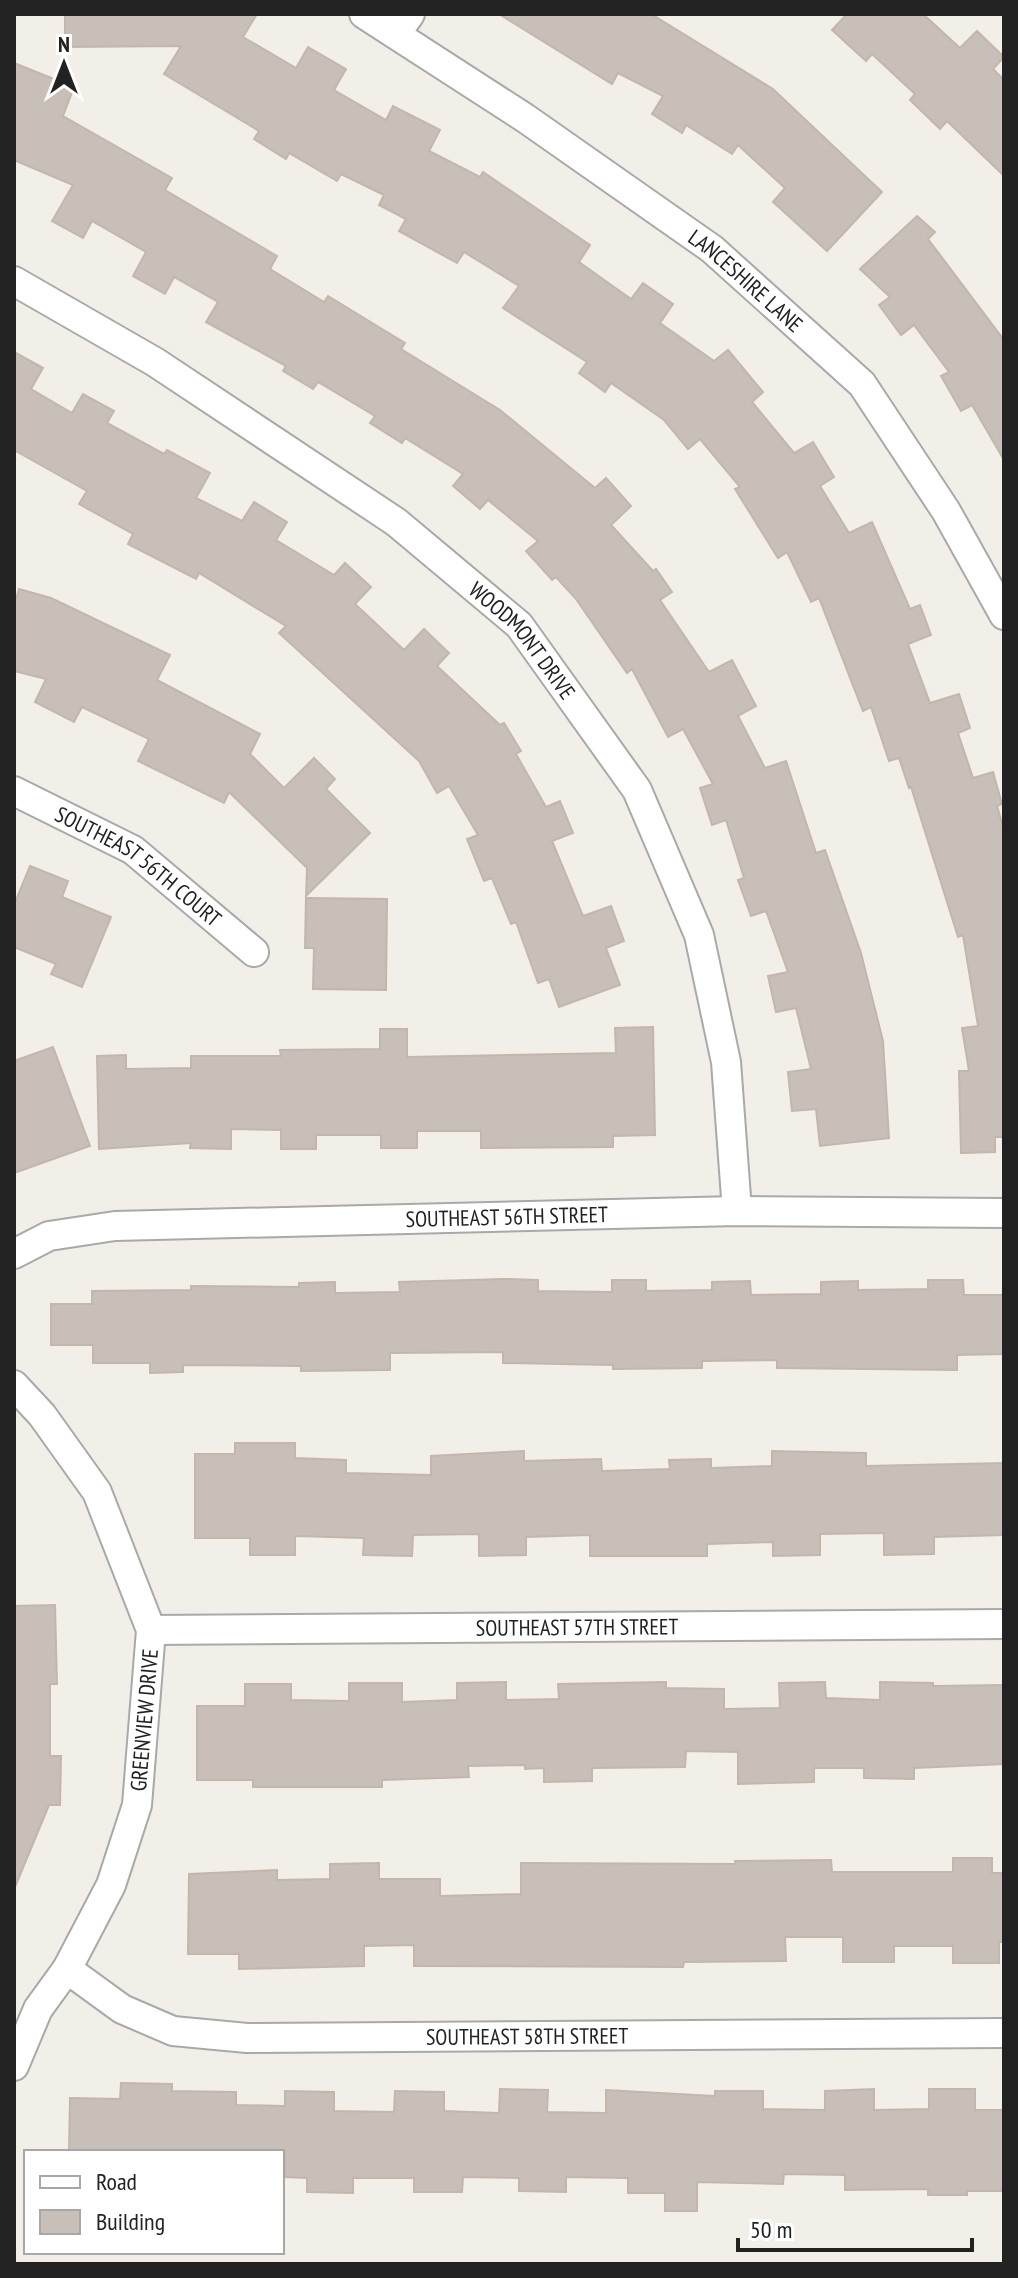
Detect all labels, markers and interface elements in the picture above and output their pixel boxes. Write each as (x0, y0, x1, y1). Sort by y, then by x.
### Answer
north arrow (24, 24, 104, 104)
text: N (58, 30, 70, 58)
street label: LANCESHIRE LANE (683, 223, 809, 338)
street label: WOODMONT DRIVE (463, 575, 582, 705)
street label: SOUTHEAST 56TH COURT (51, 800, 227, 933)
street label: SOUTHEAST 56TH STREET (405, 1200, 608, 1233)
street label: SOUTHEAST 57TH STREET (476, 1612, 678, 1642)
street label: GREENVIEW DRIVE (124, 1648, 164, 1792)
street label: SOUTHEAST 58TH STREET (426, 2021, 629, 2051)
legend (24, 2150, 284, 2254)
text: Road (96, 2166, 137, 2197)
scale bar (738, 2202, 972, 2252)
text: Building (96, 2206, 165, 2237)
text: 50 m (750, 2214, 792, 2245)

